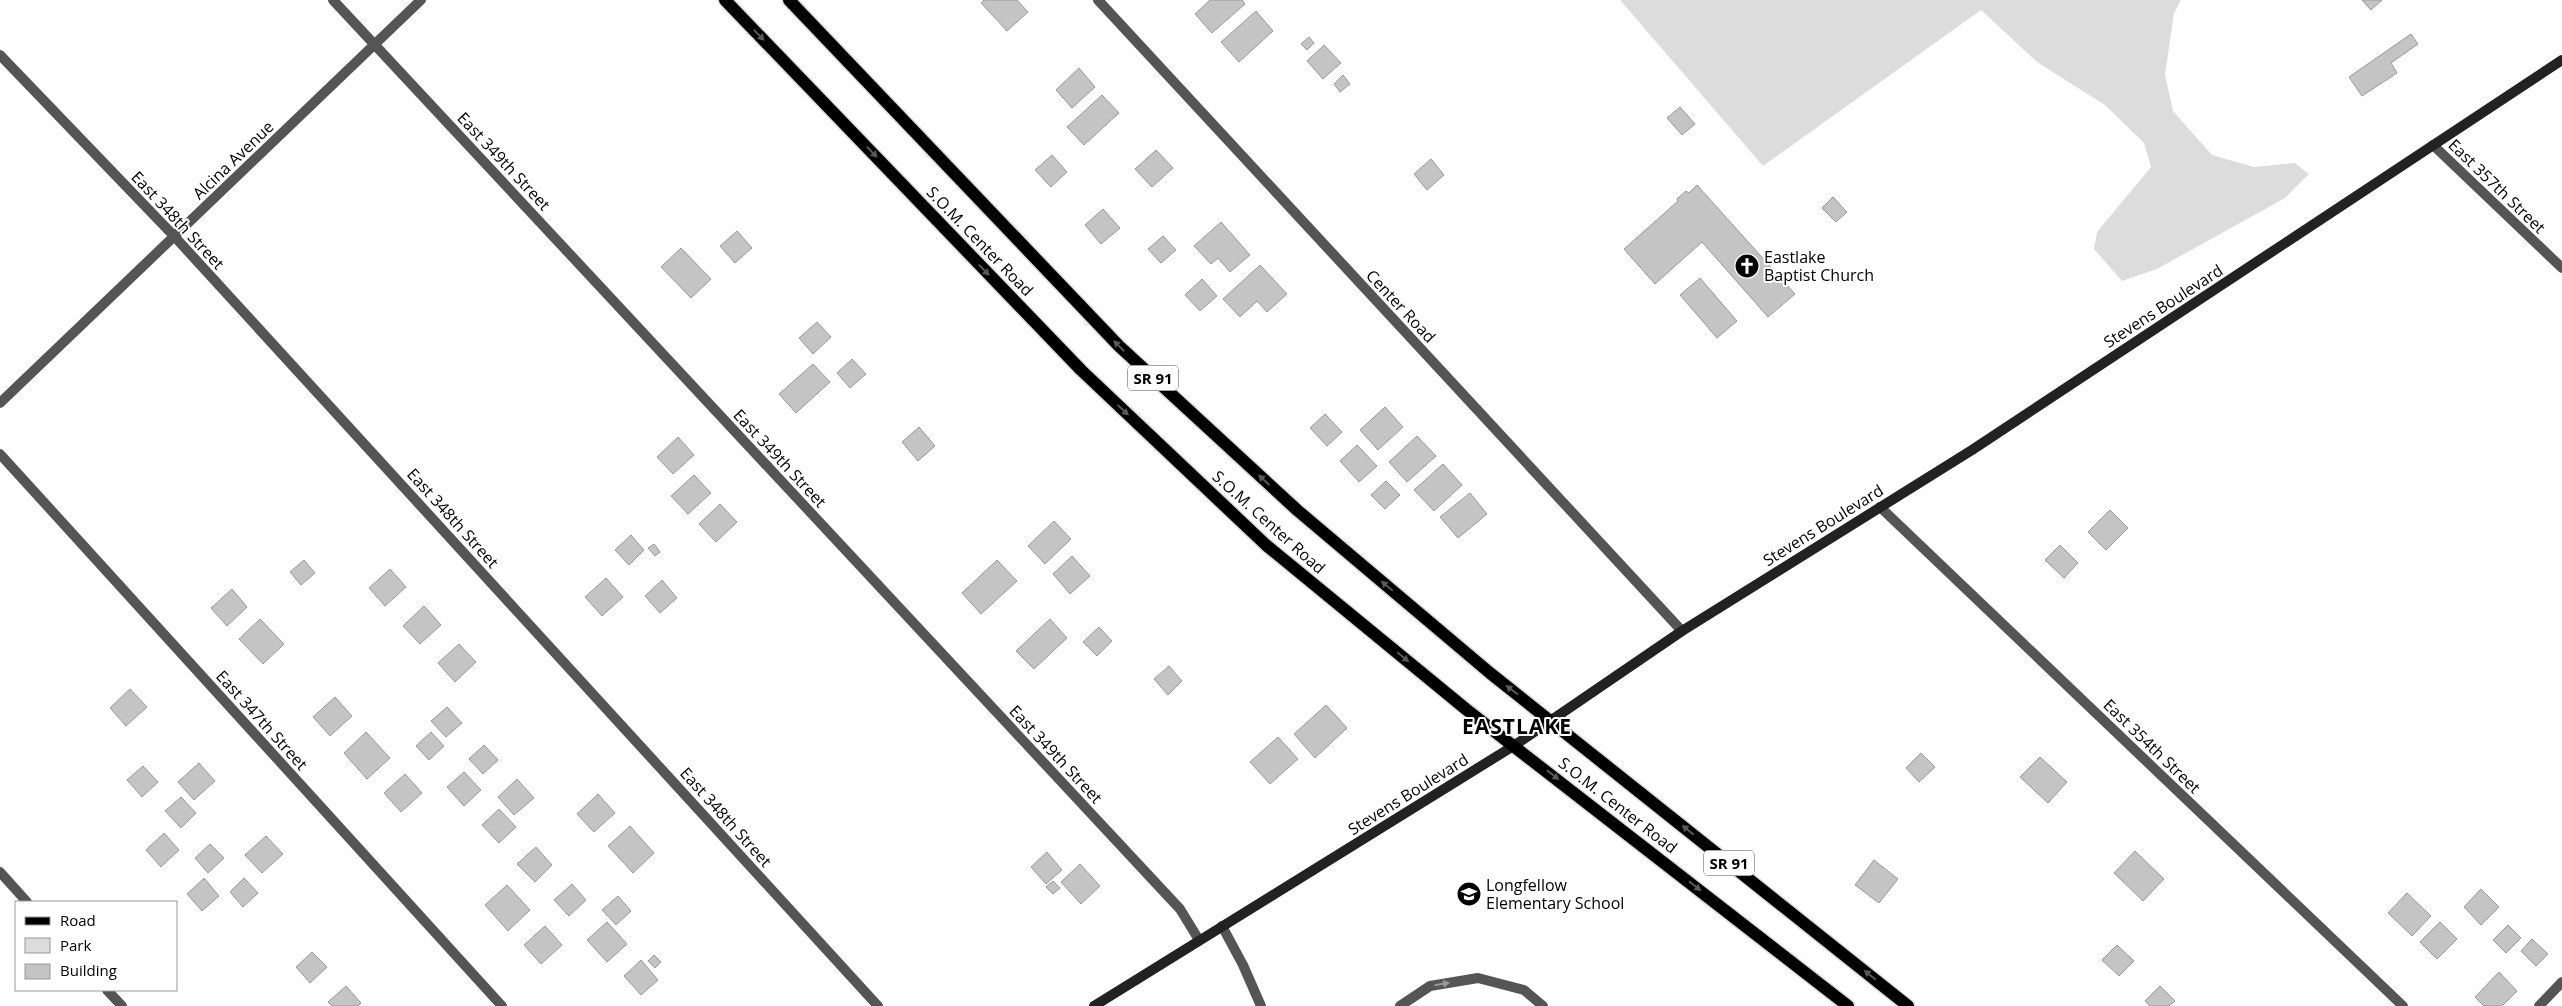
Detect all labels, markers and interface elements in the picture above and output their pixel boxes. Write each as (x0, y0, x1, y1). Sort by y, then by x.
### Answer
one-way arrow (753, 29, 765, 41)
street label: East 349th Street (453, 107, 556, 215)
street label: Alcina Avenue (188, 116, 278, 204)
street label: East 357th Street (2444, 134, 2551, 238)
one-way arrow (866, 146, 878, 158)
street label: East 348th Street (127, 166, 230, 274)
street label: S.O.M. Center Road (922, 181, 1038, 301)
place label: Eastlake Baptist Church (1764, 246, 1874, 286)
church icon: Eastlake Baptist Church (1734, 253, 1760, 279)
street label: Stevens Boulevard (2099, 259, 2227, 353)
one-way arrow (978, 263, 990, 275)
street label: Center Road (1361, 265, 1441, 347)
one-way arrow (1113, 340, 1125, 352)
road number: SR 91 (1128, 366, 1178, 390)
street label: East 349th Street (729, 404, 832, 512)
one-way arrow (1117, 404, 1129, 416)
street label: East 348th Street (402, 463, 504, 573)
street label: S.O.M. Center Road (1208, 465, 1330, 579)
one-way arrow (1258, 474, 1270, 486)
street label: Stevens Boulevard (1759, 479, 1887, 571)
one-way arrow (1381, 581, 1394, 592)
one-way arrow (1396, 651, 1409, 662)
street label: East 347th Street (211, 665, 313, 775)
one-way arrow (1505, 685, 1519, 695)
street label: East 354th Street (2099, 694, 2206, 798)
street label: East 349th Street (1005, 700, 1108, 808)
district label: EASTLAKE (1462, 712, 1572, 740)
street label: Stevens Boulevard (1344, 748, 1472, 840)
street label: S.O.M. Center Road (1554, 752, 1682, 858)
street label: East 348th Street (675, 762, 777, 872)
one-way arrow (1546, 770, 1560, 780)
one-way arrow (1682, 824, 1695, 835)
road number: SR 91 (1704, 850, 1754, 876)
place label: Longfellow Elementary School (1486, 874, 1624, 914)
school or university icon: Longfellow Elementary School (1456, 881, 1482, 907)
one-way arrow (1688, 881, 1702, 891)
legend (15, 901, 178, 991)
text: Road (60, 910, 96, 930)
text: Park (60, 935, 91, 955)
text: Building (60, 960, 117, 980)
one-way arrow (1863, 970, 1876, 981)
one-way arrow (1434, 980, 1450, 988)

